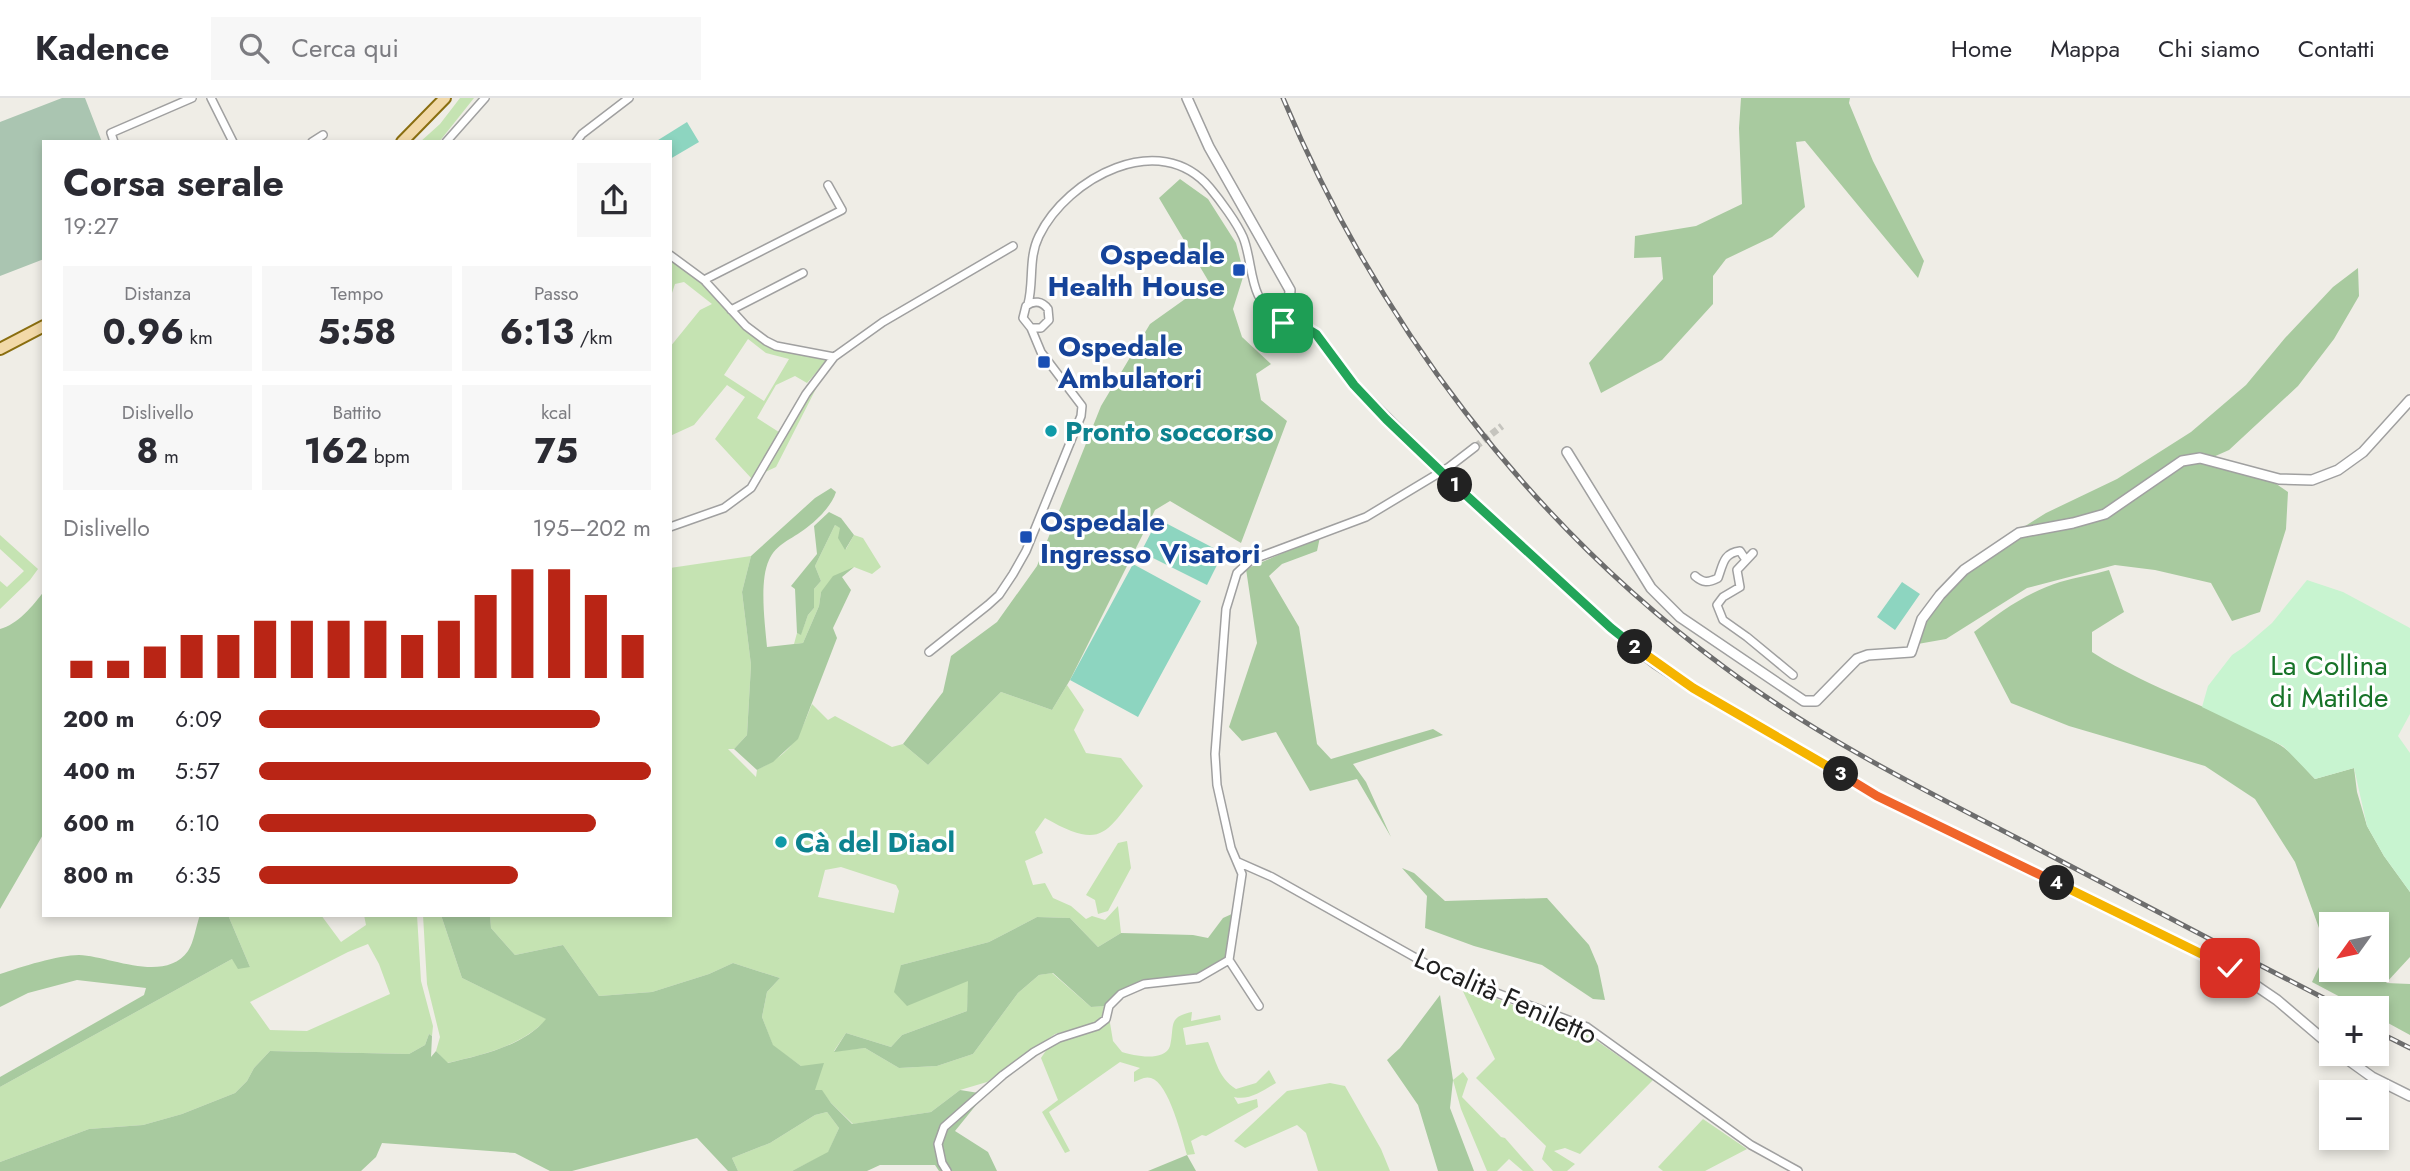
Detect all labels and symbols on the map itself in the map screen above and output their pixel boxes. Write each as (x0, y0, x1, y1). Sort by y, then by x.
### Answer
place label: Ospedale Health House (1048, 234, 1225, 307)
marker: Ospedale Health House (1231, 262, 1247, 278)
pin (1253, 293, 1313, 353)
place label: Ospedale Ambulatori (1057, 326, 1202, 399)
marker: Ospedale Ambulatori (1036, 354, 1052, 370)
place label: Pronto soccorso (1065, 411, 1274, 452)
marker: Pronto soccorso (1043, 423, 1059, 439)
pin: 1 (1438, 468, 1472, 502)
place label: Ospedale Ingresso Visatori (1040, 501, 1261, 574)
marker: Ospedale Ingresso Visatori (1018, 529, 1034, 545)
pin: 2 (1618, 630, 1652, 664)
park label: La Collina di Matilde (2270, 645, 2388, 718)
pin: 3 (1824, 756, 1858, 792)
place label: Cà del Diaol (795, 822, 955, 863)
marker: Cà del Diaol (773, 834, 789, 850)
pin: 4 (2039, 866, 2074, 900)
north arrow (2319, 912, 2389, 982)
street label: Località Feniletto (1408, 938, 1604, 1055)
pin (2200, 938, 2260, 998)

